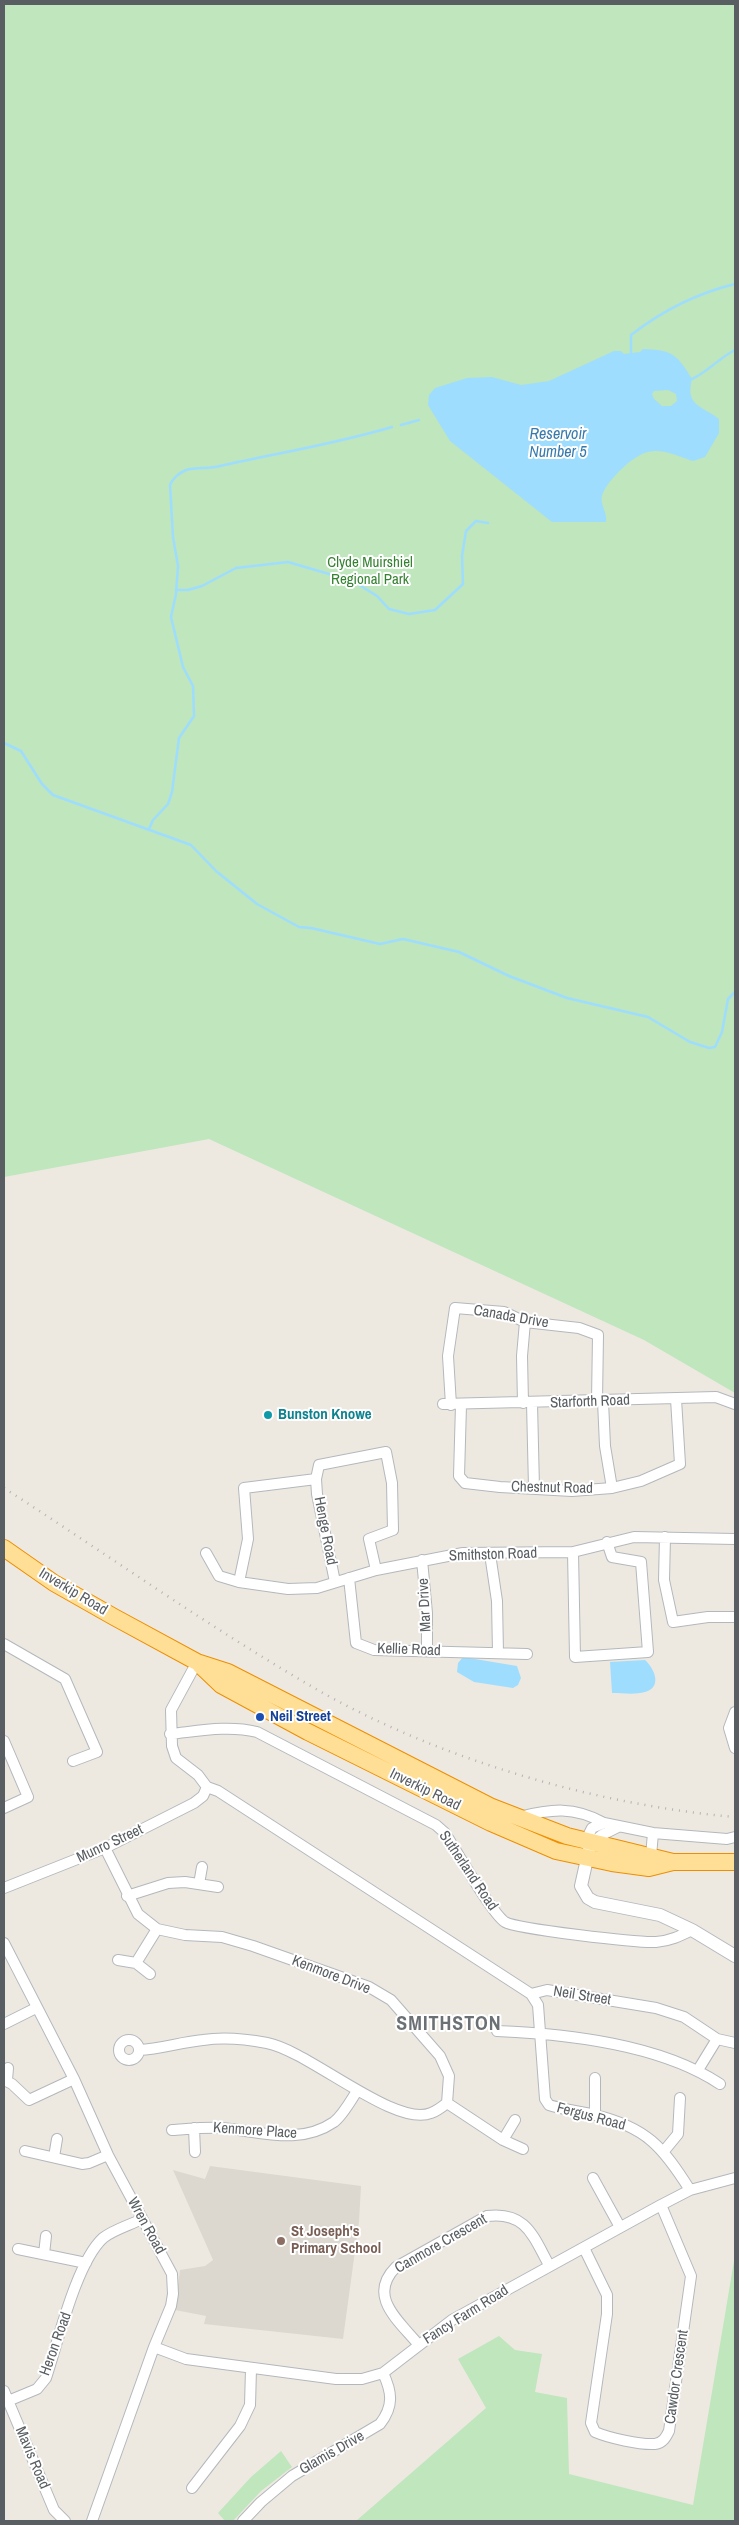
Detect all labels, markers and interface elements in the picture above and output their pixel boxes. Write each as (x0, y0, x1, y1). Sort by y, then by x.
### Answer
water label: Reservoir Number 5 (529, 425, 587, 463)
park label: Clyde Muirshiel Regional Park (327, 554, 413, 589)
street label: Canada Drive (472, 1302, 550, 1332)
street label: Starforth Road (550, 1392, 630, 1412)
place label: Bunston Knowe (278, 1406, 372, 1424)
marker: Bunston Knowe (262, 1409, 274, 1421)
street label: Chestnut Road (511, 1478, 593, 1498)
street label: Henge Road (310, 1495, 340, 1567)
street label: Smithston Road (449, 1544, 537, 1566)
street label: Inverkip Road (36, 1565, 110, 1619)
street label: Mar Drive (415, 1578, 435, 1632)
street label: Kellie Road (377, 1640, 441, 1660)
place label: Neil Street (270, 1708, 331, 1726)
marker: Neil Street (254, 1711, 266, 1723)
street label: Inverkip Road (387, 1765, 463, 1815)
street label: Munro Street (74, 1821, 146, 1867)
street label: Sutherland Road (435, 1828, 501, 1914)
street label: Kenmore Drive (289, 1952, 373, 1998)
street label: Neil Street (552, 1983, 612, 2009)
district label: SMITHSTON (395, 2013, 503, 2037)
street label: Fergus Road (555, 2099, 627, 2135)
street label: Kenmore Place (212, 2119, 298, 2143)
street label: Wren Road (123, 2195, 169, 2257)
street label: Canmore Crescent (392, 2210, 490, 2278)
place label: St Joseph's Primary School (291, 2223, 381, 2258)
marker: St Joseph's Primary School (275, 2235, 287, 2247)
street label: Fancy Farm Road (420, 2282, 512, 2348)
street label: Heron Road (36, 2310, 76, 2378)
street label: Cawdor Crescent (661, 2329, 693, 2425)
street label: Mavis Road (11, 2424, 53, 2492)
street label: Glamis Drive (296, 2427, 368, 2479)

